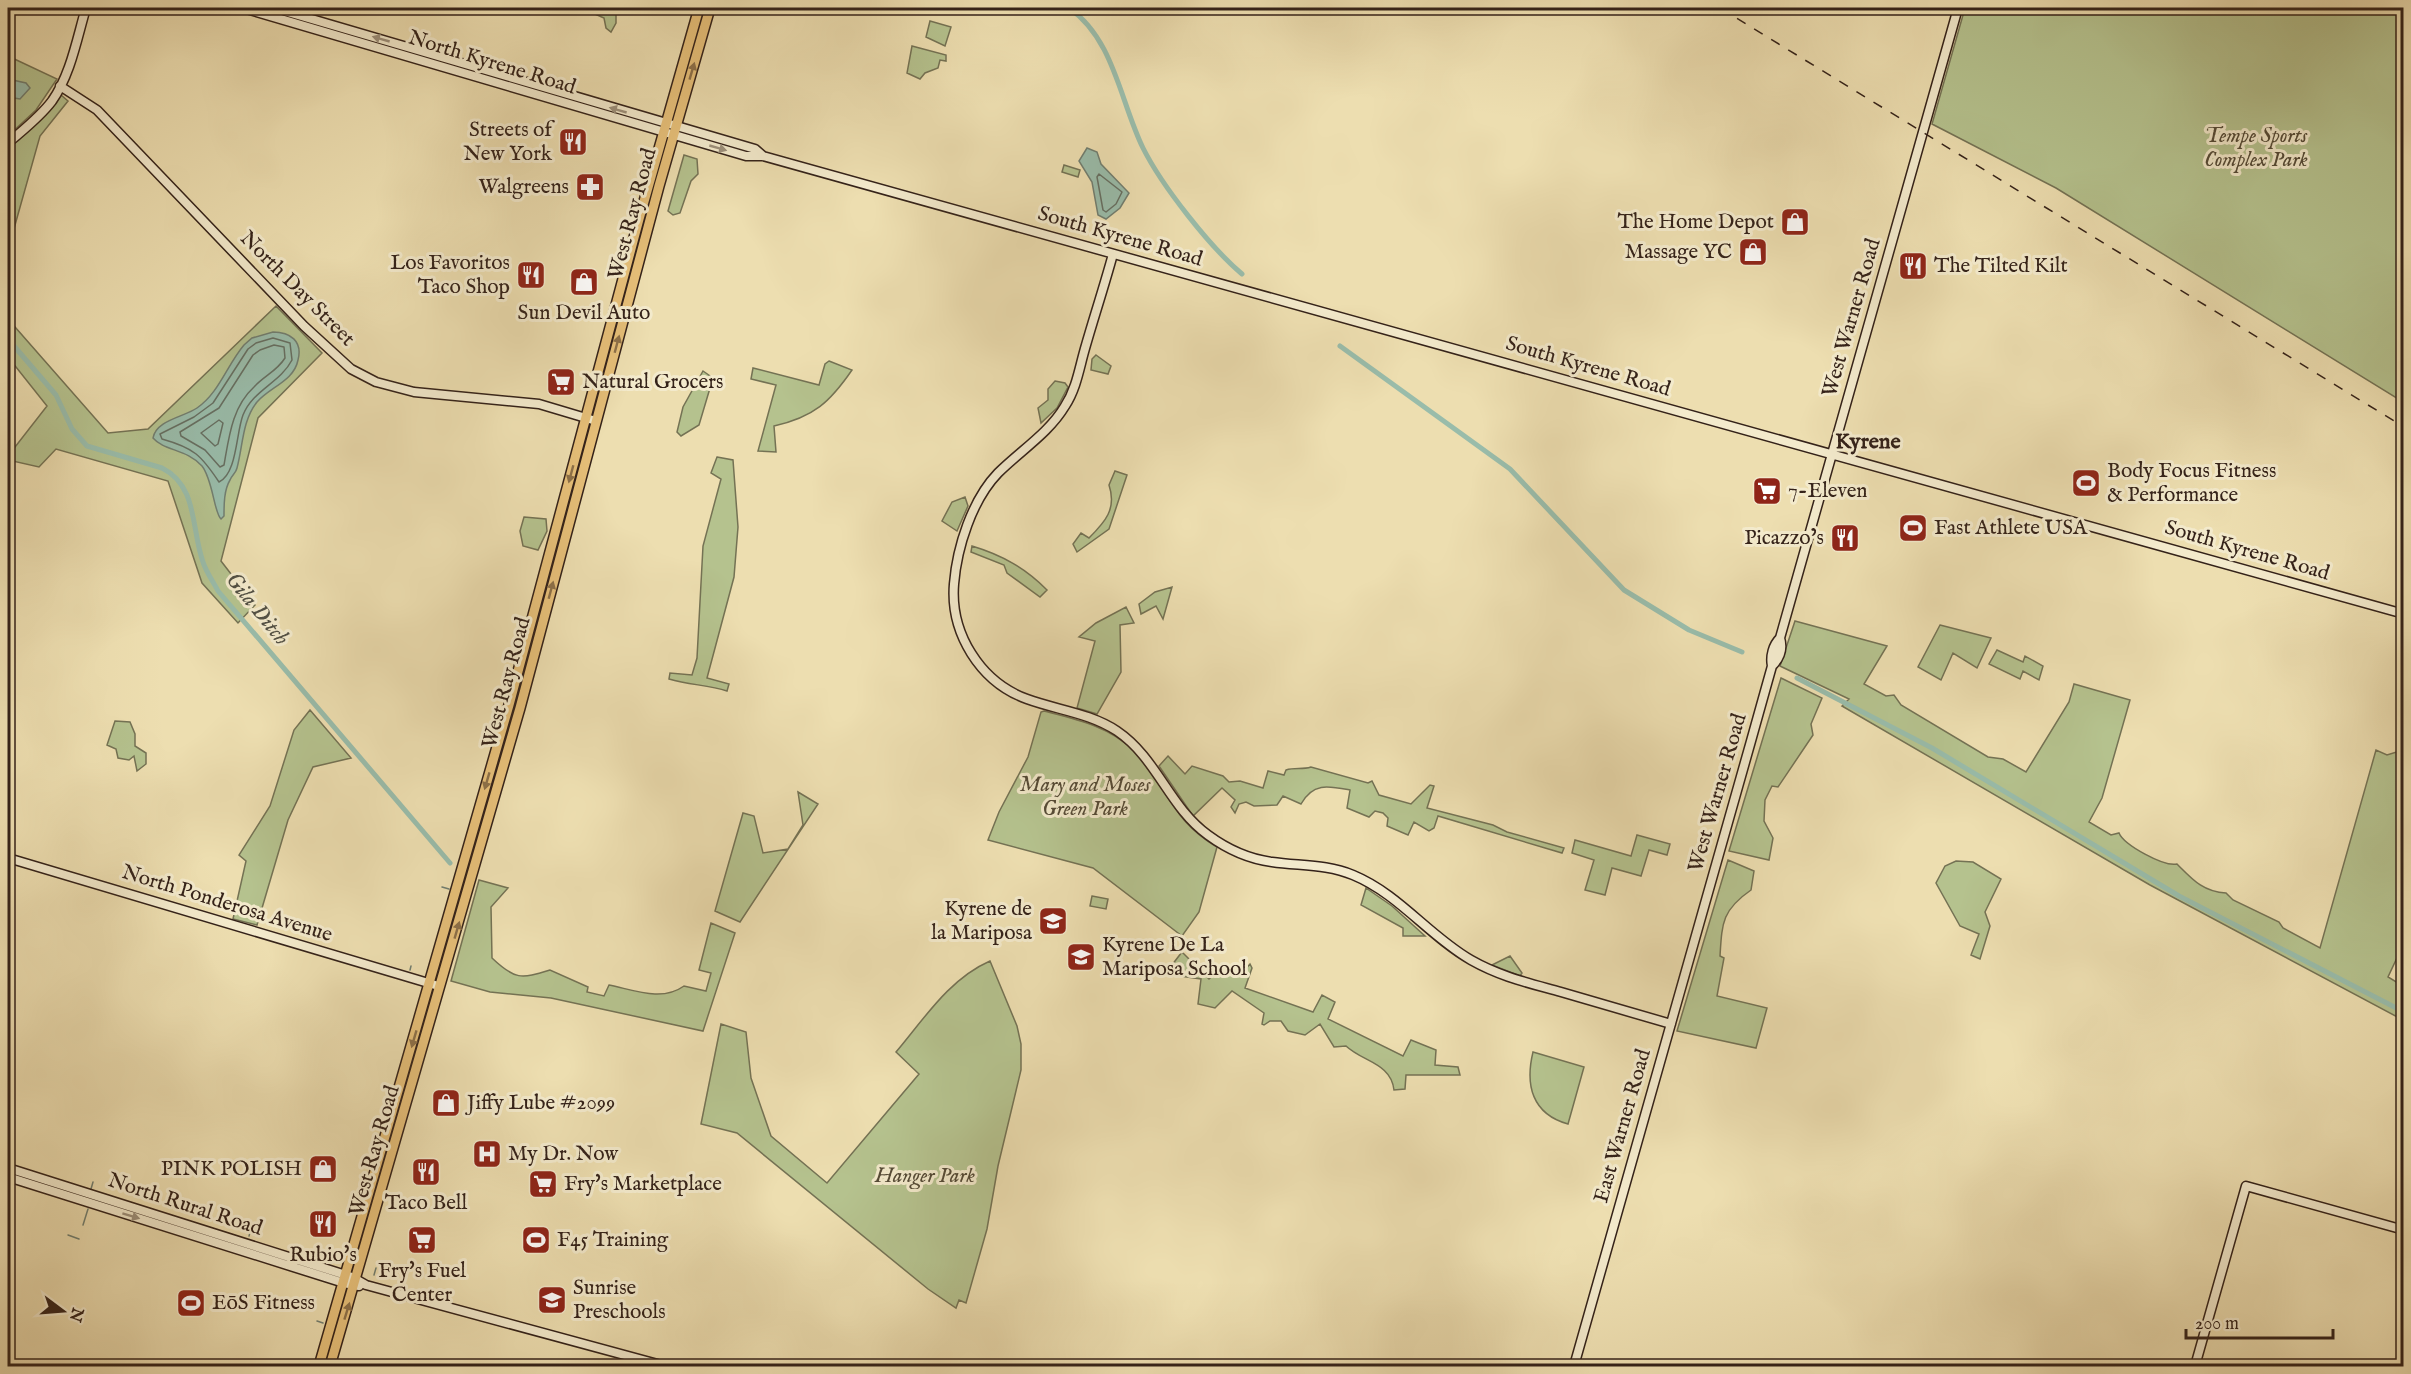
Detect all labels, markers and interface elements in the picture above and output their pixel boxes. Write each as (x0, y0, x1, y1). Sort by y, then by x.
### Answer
street label: North Kyrene Road (405, 25, 580, 102)
one-way arrow (372, 34, 390, 43)
one-way arrow (688, 62, 697, 80)
one-way arrow (609, 105, 627, 114)
place label: Streets of New York (463, 117, 555, 168)
park label: Tempe Sports Complex Park (2204, 123, 2308, 174)
restaurant icon: Streets of New York (557, 126, 589, 158)
one-way arrow (709, 144, 727, 153)
street label: West Ray Road (602, 145, 664, 283)
pharmacy icon: Walgreens (574, 171, 606, 203)
place label: Walgreens (479, 174, 569, 201)
street label: South Kyrene Road (1034, 201, 1206, 274)
shop icon: The Home Depot (1779, 206, 1811, 238)
place label: The Home Depot (1617, 209, 1774, 236)
street label: North Day Street (234, 226, 360, 352)
street label: West Warner Road (1816, 235, 1888, 400)
shop icon: Massage YC (1737, 236, 1769, 268)
place label: Massage YC (1624, 239, 1732, 266)
place label: Los Favoritos Taco Shop (390, 250, 510, 301)
restaurant icon: The Tilted Kilt (1897, 250, 1929, 282)
place label: The Tilted Kilt (1934, 253, 2068, 280)
restaurant icon: Los Favoritos Taco Shop (515, 259, 547, 291)
shop icon: Sun Devil Auto (568, 266, 600, 298)
place label: Sun Devil Auto (518, 300, 650, 327)
street label: South Kyrene Road (1502, 331, 1674, 404)
one-way arrow (613, 335, 622, 353)
supermarket icon: Natural Grocers (545, 366, 577, 398)
place label: Natural Grocers (582, 369, 723, 396)
district label: Kyrene (1835, 428, 1901, 456)
place label: Body Focus Fitness & Performance (2107, 458, 2276, 509)
one-way arrow (566, 465, 575, 483)
sports icon: Body Focus Fitness & Performance (2070, 467, 2102, 499)
supermarket icon: 7-Eleven (1751, 475, 1783, 507)
place label: 7-Eleven (1788, 478, 1867, 505)
sports icon: Fast Athlete USA (1897, 512, 1929, 544)
place label: Fast Athlete USA (1934, 515, 2088, 542)
street label: South Kyrene Road (2161, 515, 2333, 588)
restaurant icon: Picazzo’s (1829, 522, 1861, 554)
place label: Picazzo’s (1744, 525, 1824, 552)
water label: Gila Ditch (219, 567, 295, 651)
one-way arrow (547, 581, 556, 599)
street label: West Ray Road (476, 614, 538, 752)
street label: West Warner Road (1682, 710, 1754, 875)
one-way arrow (482, 772, 492, 790)
park label: Mary and Moses Green Park (1020, 772, 1151, 823)
street label: North Ponderosa Avenue (118, 859, 336, 949)
place label: Kyrene de la Mariposa (931, 896, 1033, 947)
school or university icon: Kyrene de la Mariposa (1037, 905, 1069, 937)
one-way arrow (453, 921, 462, 939)
place label: Kyrene De La Mariposa School (1102, 932, 1247, 983)
school or university icon: Kyrene De La Mariposa School (1065, 941, 1097, 973)
one-way arrow (409, 1030, 418, 1048)
street label: East Warner Road (1588, 1045, 1658, 1206)
street label: West Ray Road (343, 1082, 407, 1220)
shop icon: Jiffy Lube #2099 (430, 1087, 462, 1119)
place label: Jiffy Lube #2099 (465, 1090, 615, 1117)
hospital icon: My Dr. Now (471, 1138, 503, 1170)
place label: My Dr. Now (508, 1141, 619, 1168)
shop icon: PINK POLISH (307, 1153, 339, 1185)
place label: PINK POLISH (161, 1156, 302, 1183)
restaurant icon: Taco Bell (410, 1156, 442, 1188)
park label: Hanger Park (874, 1163, 976, 1190)
street label: North Rural Road (104, 1167, 266, 1243)
supermarket icon: Fry's Marketplace (527, 1168, 559, 1200)
place label: Fry's Marketplace (564, 1171, 722, 1198)
place label: Taco Bell (385, 1190, 468, 1217)
restaurant icon: Rubio's (307, 1208, 339, 1240)
one-way arrow (122, 1212, 140, 1221)
supermarket icon: Fry's Fuel Center (406, 1224, 438, 1256)
sports icon: F45 Training (520, 1224, 552, 1256)
place label: F45 Training (557, 1227, 669, 1254)
place label: Rubio's (289, 1242, 357, 1269)
place label: Fry's Fuel Center (378, 1258, 466, 1309)
place label: Sunrise Preschools (573, 1275, 666, 1326)
north arrow (33, 1281, 93, 1341)
school or university icon: Sunrise Preschools (536, 1284, 568, 1316)
sports icon: EōS Fitness (175, 1287, 207, 1319)
place label: EōS Fitness (212, 1290, 315, 1317)
one-way arrow (343, 1302, 352, 1320)
scale bar (2186, 1302, 2333, 1340)
text: N (64, 1304, 87, 1324)
text: 200 m (2195, 1313, 2239, 1336)

